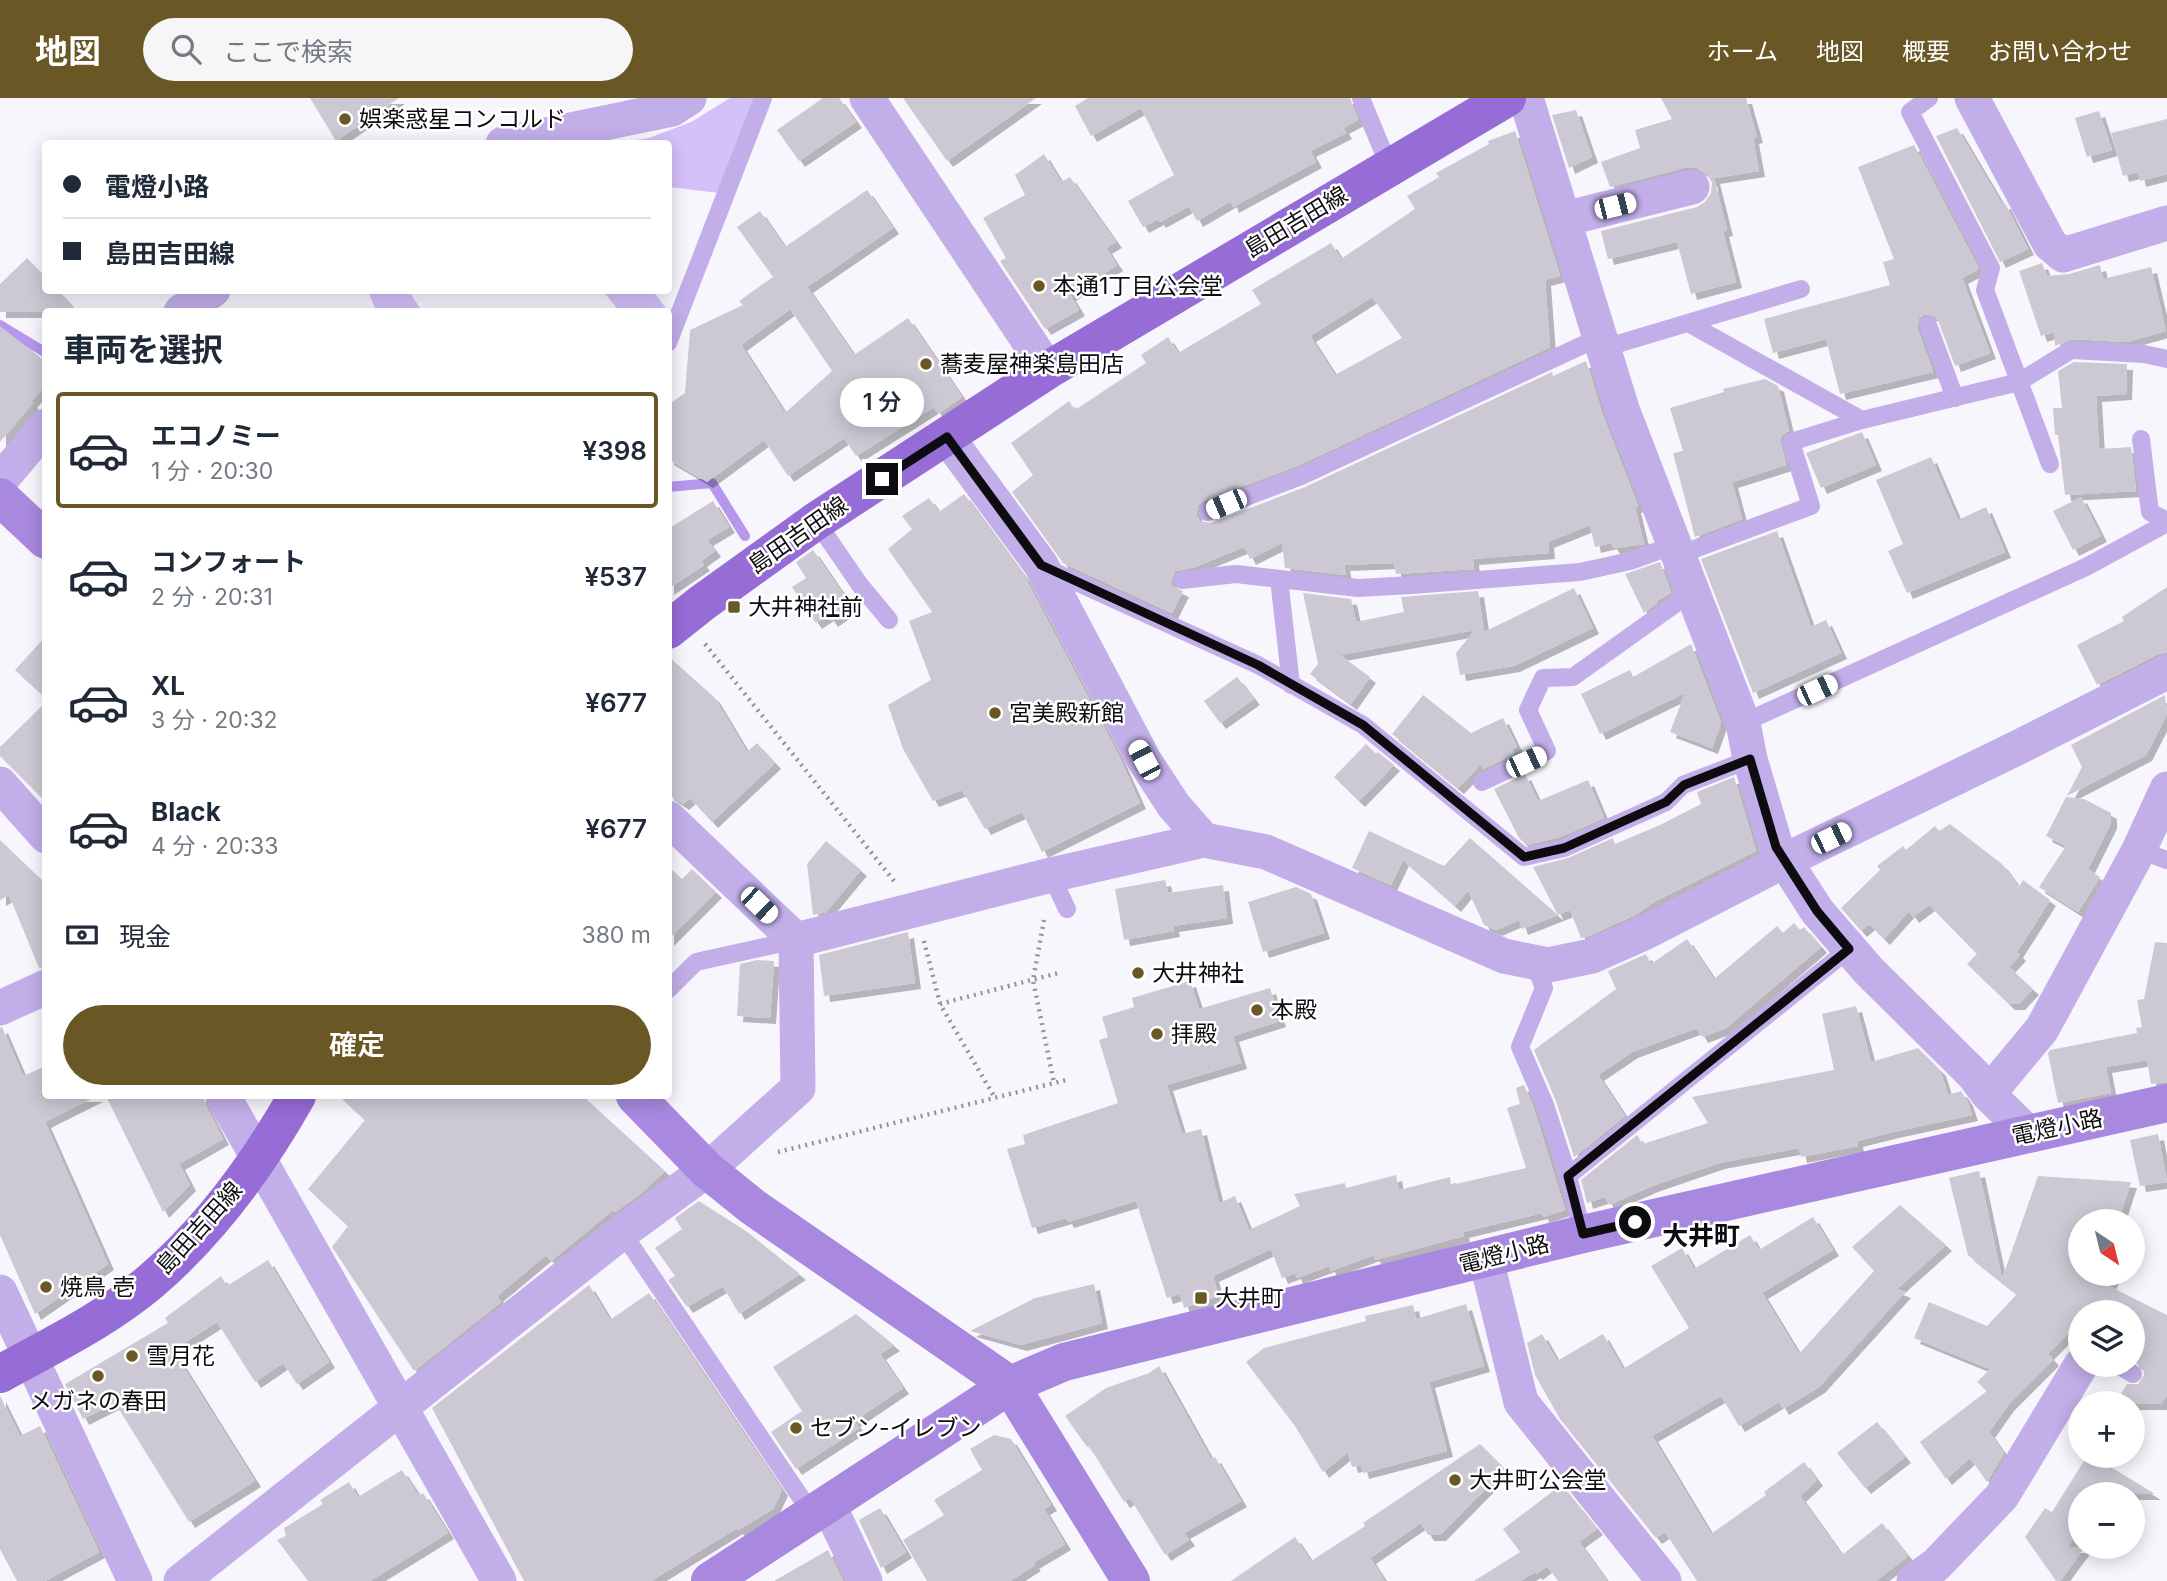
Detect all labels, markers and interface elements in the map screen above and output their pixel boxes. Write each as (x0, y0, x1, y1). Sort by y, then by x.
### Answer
search box (143, 18, 633, 81)
icon: search (167, 30, 205, 68)
text: 地図 (35, 31, 101, 71)
text: ここで検索 (223, 36, 353, 67)
text: ホーム (1707, 37, 1778, 66)
text: 地図 (1816, 37, 1864, 66)
text: 概要 (1902, 37, 1950, 66)
text: お問い合わせ (1988, 37, 2132, 66)
place label: 娯楽惑星コンコルド (359, 105, 566, 133)
marker: 娯楽惑星コンコルド (337, 111, 353, 127)
text: 電燈小路 (105, 171, 209, 202)
street label: 島田吉田線 (1240, 180, 1352, 264)
car (1593, 191, 1638, 221)
text: 島田吉田線 (105, 238, 235, 269)
place label: 本通1丁目公会堂 (1053, 272, 1223, 300)
marker: 本通1丁目公会堂 (1031, 278, 1047, 294)
text: 車両を選択 (63, 330, 223, 369)
place label: 蕎麦屋神楽島田店 (940, 350, 1124, 378)
marker: 蕎麦屋神楽島田店 (918, 356, 934, 372)
callout: 1 分 (840, 378, 924, 426)
text: 1 分 (863, 388, 901, 416)
icon: car (67, 419, 130, 482)
text: エコノミー (151, 420, 281, 451)
text: ¥398 (583, 435, 647, 466)
text: 1 分 · 20:30 (151, 457, 273, 485)
route end (866, 463, 898, 495)
car (1203, 486, 1250, 522)
street label: 島田吉田線 (743, 491, 853, 579)
icon: car (67, 545, 130, 608)
text: コンフォート (151, 546, 306, 577)
text: ¥537 (584, 561, 647, 592)
text: 2 分 · 20:31 (151, 583, 273, 611)
place label: 大井神社前 (748, 593, 863, 621)
marker: 大井神社前 (726, 599, 742, 615)
text: XL (151, 670, 185, 701)
icon: car (67, 671, 130, 734)
car (1794, 672, 1841, 708)
text: ¥677 (585, 687, 647, 718)
place label: 宮美殿新館 (1009, 699, 1124, 727)
marker: 宮美殿新館 (987, 705, 1003, 721)
text: 3 分 · 20:32 (151, 706, 278, 734)
car (1125, 737, 1164, 783)
car (1503, 744, 1550, 780)
text: Black (151, 796, 221, 827)
icon: car (67, 797, 130, 860)
text: ¥677 (585, 813, 647, 844)
car (1808, 819, 1855, 857)
text: 4 分 · 20:33 (151, 832, 278, 860)
car (737, 883, 782, 927)
icon: cash (63, 916, 101, 954)
text: 現金 (119, 921, 171, 952)
text: 380 m (581, 921, 651, 949)
place label: 大井神社 (1152, 959, 1244, 987)
marker: 大井神社 (1130, 965, 1146, 981)
place label: 本殿 (1271, 996, 1317, 1024)
marker: 本殿 (1249, 1002, 1265, 1018)
button: 確定 (63, 1005, 651, 1085)
place label: 拝殿 (1171, 1020, 1217, 1048)
marker: 拝殿 (1149, 1026, 1165, 1042)
street label: 電燈小路 (2009, 1104, 2105, 1150)
street label: 島田吉田線 (150, 1176, 248, 1280)
route start (1619, 1206, 1651, 1238)
north arrow (2068, 1209, 2146, 1286)
map controls (2068, 1209, 2145, 1559)
district label: 大井町 (1662, 1220, 1740, 1251)
street label: 電燈小路 (1456, 1229, 1552, 1279)
place label: 焼鳥 壱 (60, 1273, 135, 1301)
marker: 焼鳥 壱 (38, 1279, 54, 1295)
place label: 大井町 (1215, 1284, 1284, 1312)
marker: 大井町 (1193, 1290, 1209, 1306)
button: layers (2068, 1300, 2145, 1377)
place label: 雪月花 (146, 1342, 215, 1370)
marker: 雪月花 (124, 1348, 140, 1364)
marker: メガネの春田 (90, 1368, 106, 1384)
place label: メガネの春田 (29, 1387, 167, 1415)
button: + (2068, 1391, 2145, 1468)
place label: セブン-イレブン (810, 1414, 982, 1442)
marker: セブン-イレブン (788, 1420, 804, 1436)
place label: 大井町公会堂 (1469, 1466, 1607, 1494)
marker: 大井町公会堂 (1447, 1472, 1463, 1488)
button: − (2068, 1482, 2145, 1559)

